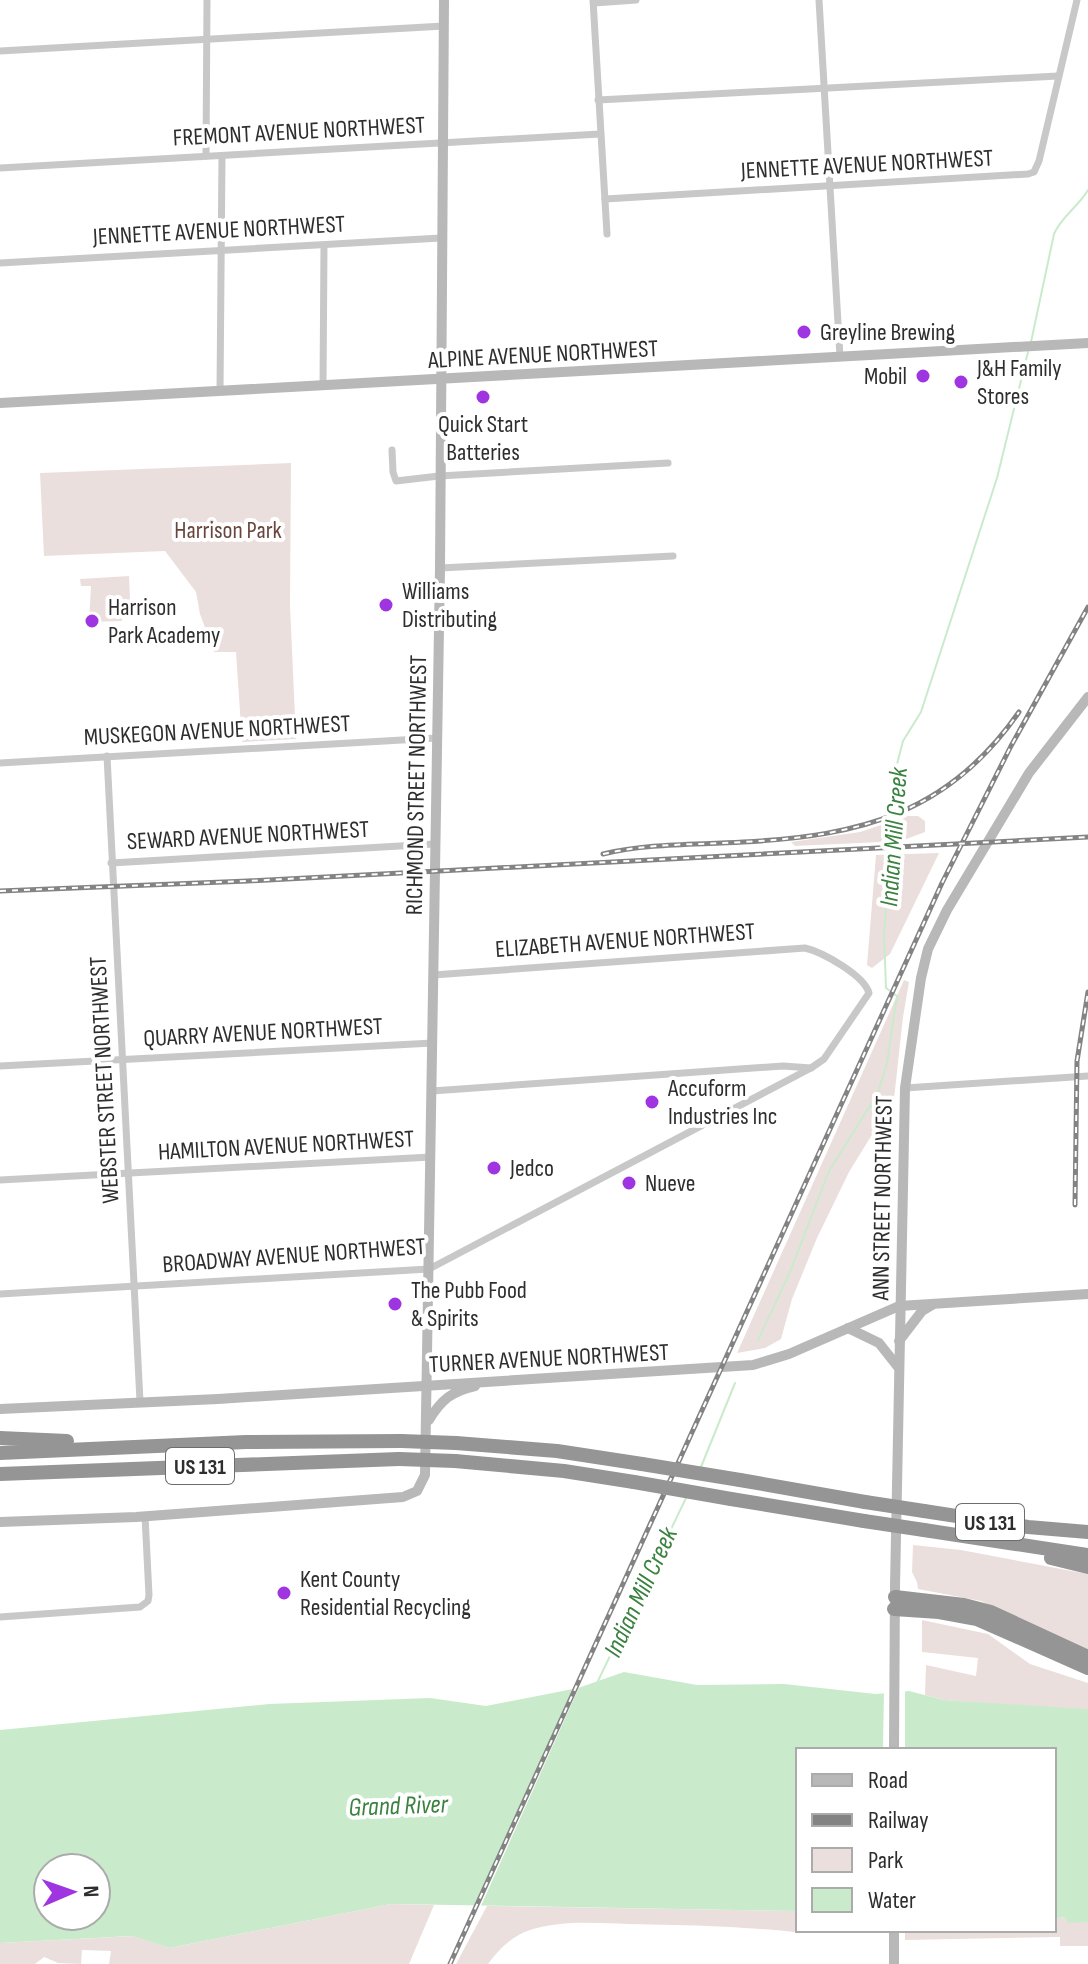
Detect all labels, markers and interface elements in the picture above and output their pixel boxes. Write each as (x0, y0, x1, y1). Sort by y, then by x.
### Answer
street label: FREMONT AVENUE NORTHWEST (172, 110, 426, 153)
street label: JENNETTE AVENUE NORTHWEST (739, 143, 994, 186)
street label: JENNETTE AVENUE NORTHWEST (91, 209, 346, 252)
place label: Greyline Brewing (820, 318, 955, 347)
marker: Greyline Brewing (795, 323, 813, 341)
street label: ALPINE AVENUE NORTHWEST (426, 334, 659, 375)
place label: J&H Family Stores (976, 354, 1062, 411)
place label: Mobil (864, 362, 907, 391)
marker: Mobil (914, 367, 932, 385)
marker: J&H Family Stores (952, 373, 970, 391)
marker: Quick Start Batteries (474, 388, 492, 406)
place label: Quick Start Batteries (438, 410, 528, 467)
park label: Harrison Park (174, 516, 282, 545)
place label: Williams Distributing (402, 577, 497, 634)
place label: Harrison Park Academy (108, 593, 220, 650)
marker: Williams Distributing (377, 596, 395, 614)
marker: Harrison Park Academy (83, 612, 101, 630)
street label: RICHMOND STREET NORTHWEST (400, 654, 433, 915)
street label: MUSKEGON AVENUE NORTHWEST (83, 709, 351, 752)
water label: Indian Mill Creek (874, 765, 915, 908)
street label: SEWARD AVENUE NORTHWEST (126, 815, 370, 856)
street label: ELIZABETH AVENUE NORTHWEST (494, 917, 756, 964)
street label: WEBSTER STREET NORTHWEST (84, 956, 125, 1204)
street label: QUARRY AVENUE NORTHWEST (143, 1012, 384, 1053)
place label: Accuform Industries Inc (667, 1074, 777, 1131)
marker: Accuform Industries Inc (643, 1093, 661, 1111)
street label: ANN STREET NORTHWEST (866, 1095, 899, 1302)
street label: HAMILTON AVENUE NORTHWEST (157, 1124, 415, 1167)
place label: Jedco (509, 1154, 554, 1183)
marker: Jedco (485, 1159, 503, 1177)
place label: Nueve (645, 1169, 696, 1198)
marker: Nueve (620, 1174, 638, 1192)
street label: BROADWAY AVENUE NORTHWEST (162, 1232, 427, 1279)
place label: The Pubb Food & Spirits (411, 1276, 527, 1333)
marker: The Pubb Food & Spirits (386, 1295, 404, 1313)
street label: TURNER AVENUE NORTHWEST (428, 1338, 670, 1379)
road number: US 131 (166, 1448, 234, 1484)
road number: US 131 (956, 1504, 1024, 1540)
water label: Indian Mill Creek (598, 1522, 685, 1662)
place label: Kent County Residential Recycling (300, 1565, 471, 1622)
marker: Kent County Residential Recycling (275, 1584, 293, 1602)
legend (796, 1748, 1056, 1932)
text: Road (868, 1766, 908, 1795)
water label: Grand River (348, 1789, 450, 1824)
text: Railway (868, 1806, 928, 1835)
text: Park (868, 1846, 903, 1875)
north arrow (32, 1852, 112, 1932)
text: N (77, 1885, 104, 1898)
text: Water (868, 1886, 916, 1915)

